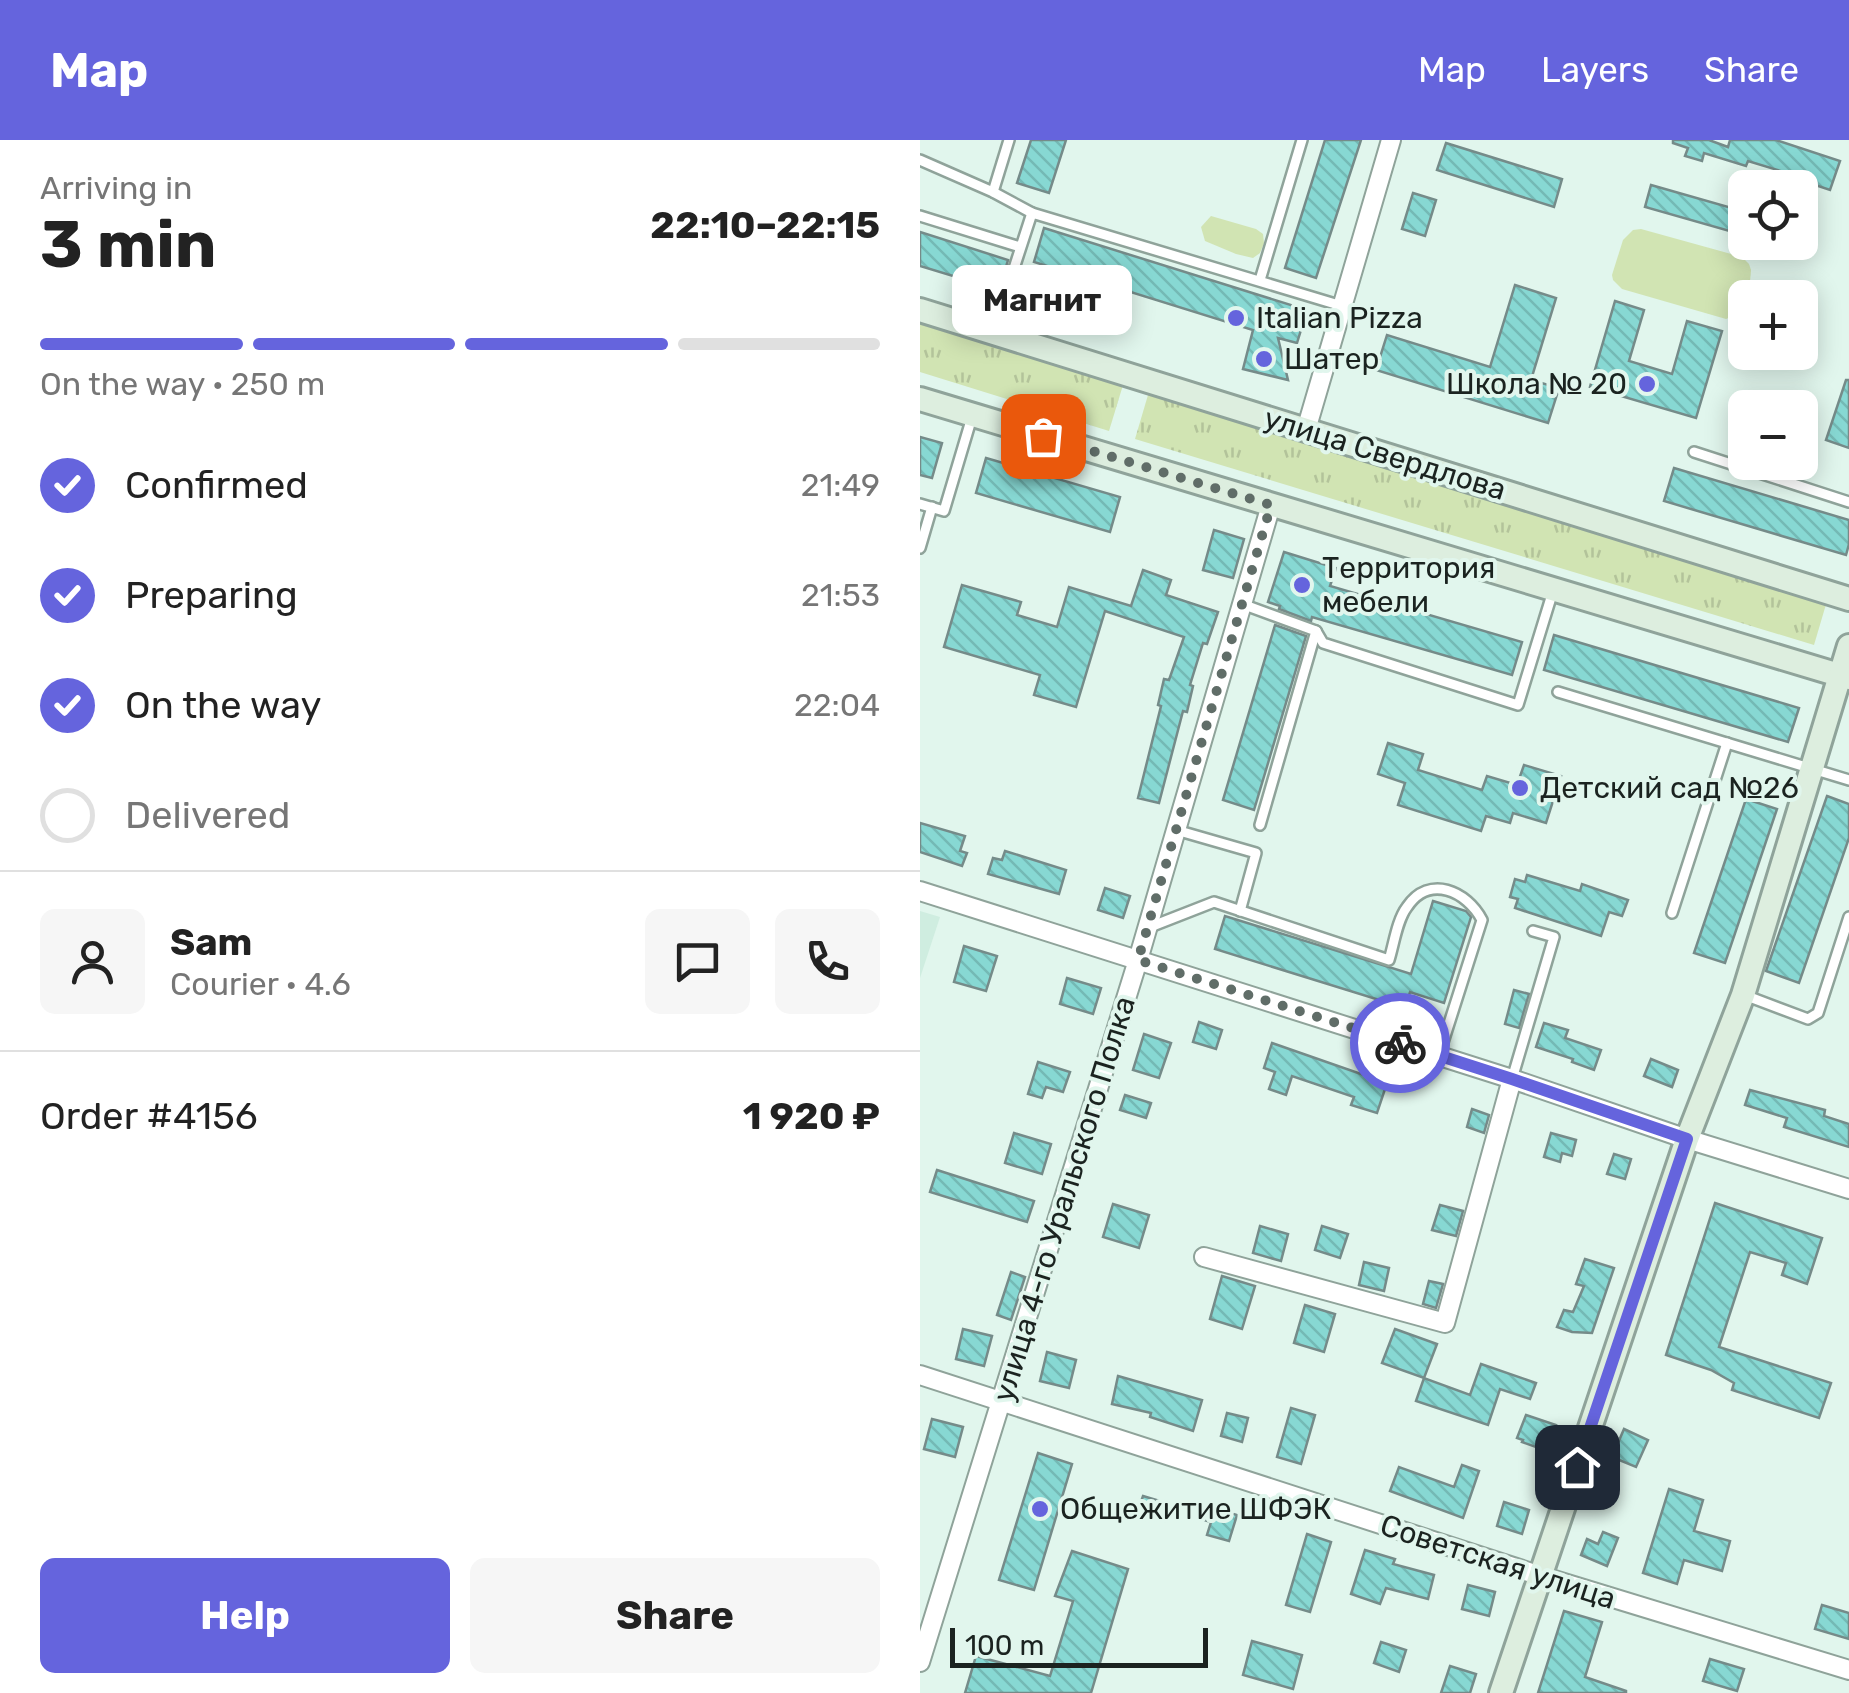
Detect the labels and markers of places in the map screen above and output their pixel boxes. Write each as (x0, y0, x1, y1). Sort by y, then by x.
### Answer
callout: Магнит (953, 266, 1133, 336)
place label: Italian Pizza (1256, 300, 1423, 336)
marker: Italian Pizza (1225, 307, 1247, 329)
place label: Шатер (1284, 341, 1379, 377)
marker: Шатер (1253, 348, 1275, 370)
place label: Школа № 20 (1446, 366, 1627, 402)
marker: Школа № 20 (1636, 373, 1658, 395)
pin (1001, 394, 1086, 479)
place label: Территория мебели (1322, 550, 1495, 620)
marker: Территория мебели (1291, 574, 1313, 596)
place label: Детский сад №26 (1540, 770, 1799, 806)
marker: Детский сад №26 (1509, 777, 1531, 799)
pin (1535, 1425, 1620, 1510)
place label: Общежитие ШФЭК (1060, 1491, 1332, 1527)
marker: Общежитие ШФЭК (1029, 1498, 1051, 1520)

